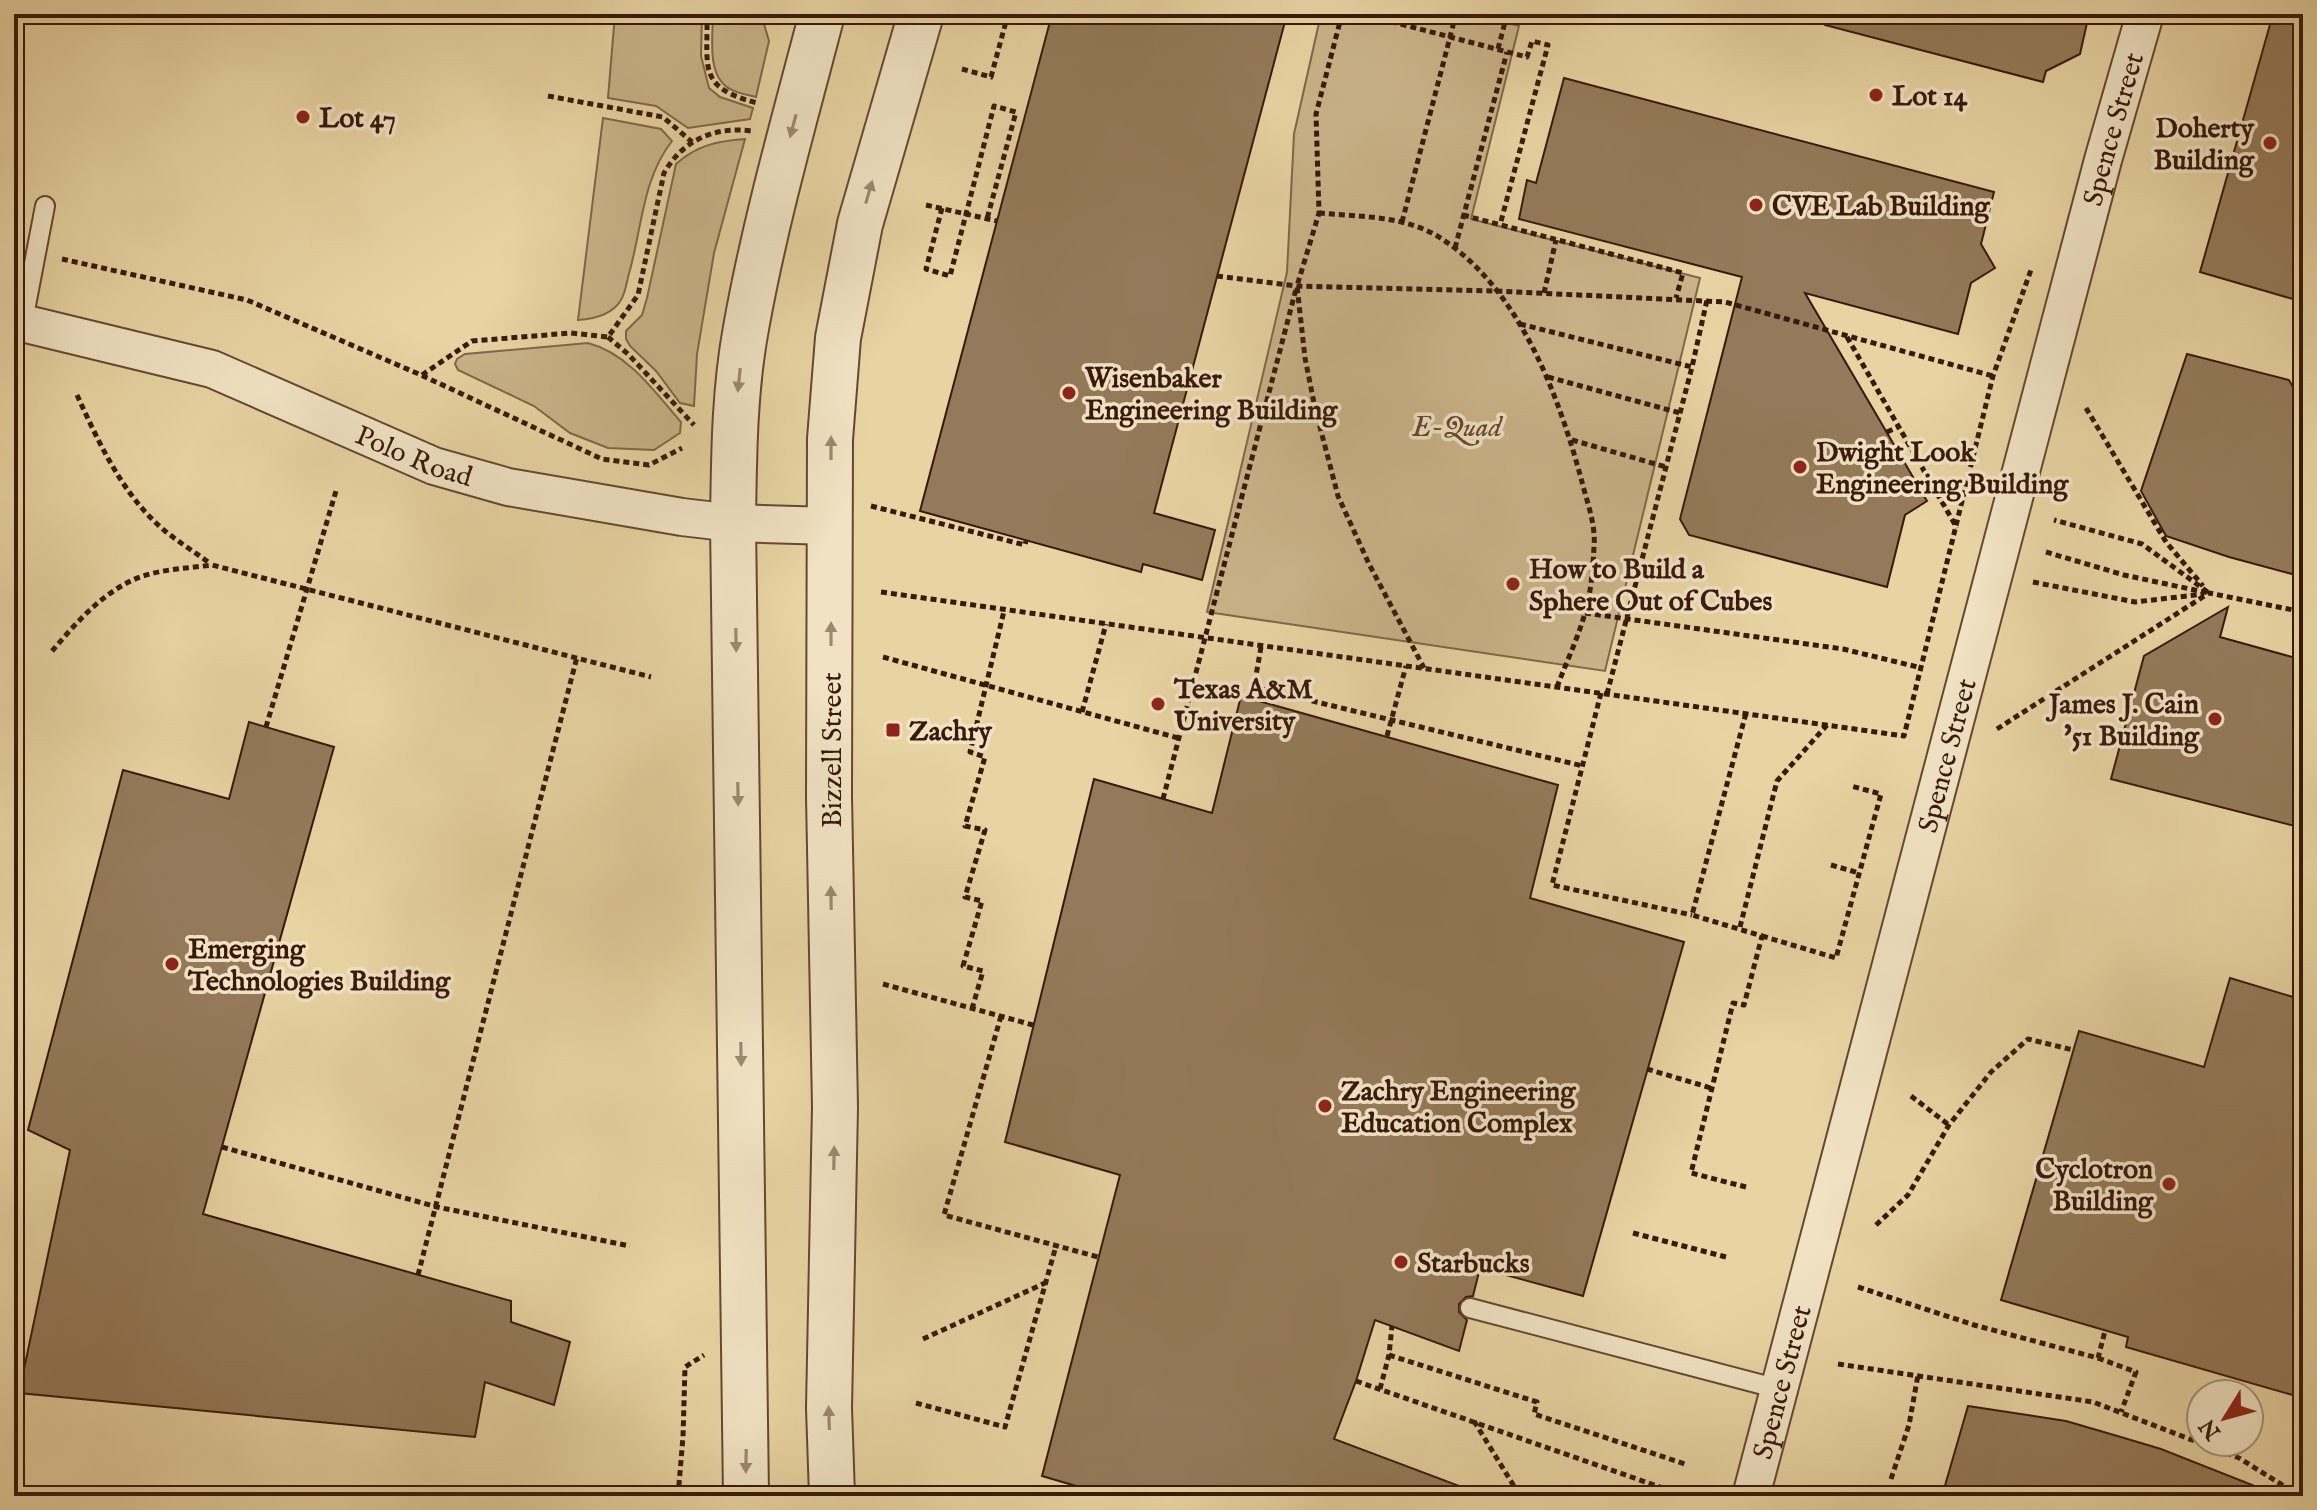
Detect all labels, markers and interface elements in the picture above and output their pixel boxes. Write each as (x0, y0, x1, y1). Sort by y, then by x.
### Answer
street label: Spence Street (2077, 48, 2153, 210)
place label: Lot 14 (1892, 80, 1967, 115)
marker: Lot 14 (1867, 86, 1885, 104)
place label: Lot 47 (319, 102, 396, 137)
marker: Lot 47 (294, 108, 312, 126)
place label: Doherty Building (2153, 112, 2255, 179)
one-way arrow (786, 114, 798, 139)
marker: Doherty Building (2261, 134, 2279, 152)
one-way arrow (864, 180, 876, 205)
place label: CVE Lab Building (1772, 190, 1990, 225)
marker: CVE Lab Building (1747, 196, 1765, 214)
place label: Wisenbaker Engineering Building (1084, 362, 1338, 429)
one-way arrow (733, 368, 746, 393)
marker: Wisenbaker Engineering Building (1060, 384, 1078, 402)
park label: E-Quad (1411, 411, 1504, 446)
street label: Polo Road (350, 419, 476, 496)
one-way arrow (825, 435, 837, 461)
place label: Dwight Look Engineering Building (1816, 436, 2069, 503)
marker: Dwight Look Engineering Building (1791, 458, 1809, 476)
place label: How to Build a Sphere Out of Cubes (1529, 553, 1772, 620)
marker: How to Build a Sphere Out of Cubes (1504, 575, 1522, 593)
one-way arrow (825, 621, 837, 646)
one-way arrow (729, 628, 742, 653)
street label: Bizzell Street (816, 672, 851, 828)
place label: Texas A&M University (1173, 673, 1313, 740)
street label: Spence Street (1912, 675, 1986, 837)
place label: James J. Cain '51 Building (2045, 688, 2200, 755)
marker: Texas A&M University (1149, 695, 1167, 713)
marker: James J. Cain '51 Building (2206, 710, 2224, 728)
place label: Zachry (909, 715, 993, 750)
marker: Zachry (884, 721, 902, 739)
one-way arrow (731, 782, 744, 807)
one-way arrow (825, 885, 838, 910)
place label: Emerging Technologies Building (187, 933, 451, 1000)
marker: Emerging Technologies Building (163, 955, 181, 973)
one-way arrow (735, 1042, 747, 1067)
place label: Zachry Engineering Education Complex (1341, 1075, 1576, 1142)
marker: Zachry Engineering Education Complex (1316, 1097, 1334, 1115)
one-way arrow (828, 1145, 840, 1170)
place label: Cyclotron Building (2035, 1153, 2154, 1220)
marker: Cyclotron Building (2160, 1175, 2178, 1193)
place label: Starbucks (1417, 1247, 1530, 1282)
marker: Starbucks (1392, 1253, 1410, 1271)
street label: Spence Street (1746, 1301, 1821, 1463)
north arrow (2185, 1378, 2265, 1458)
one-way arrow (823, 1405, 835, 1430)
text: N (2194, 1413, 2228, 1446)
one-way arrow (740, 1449, 752, 1474)

